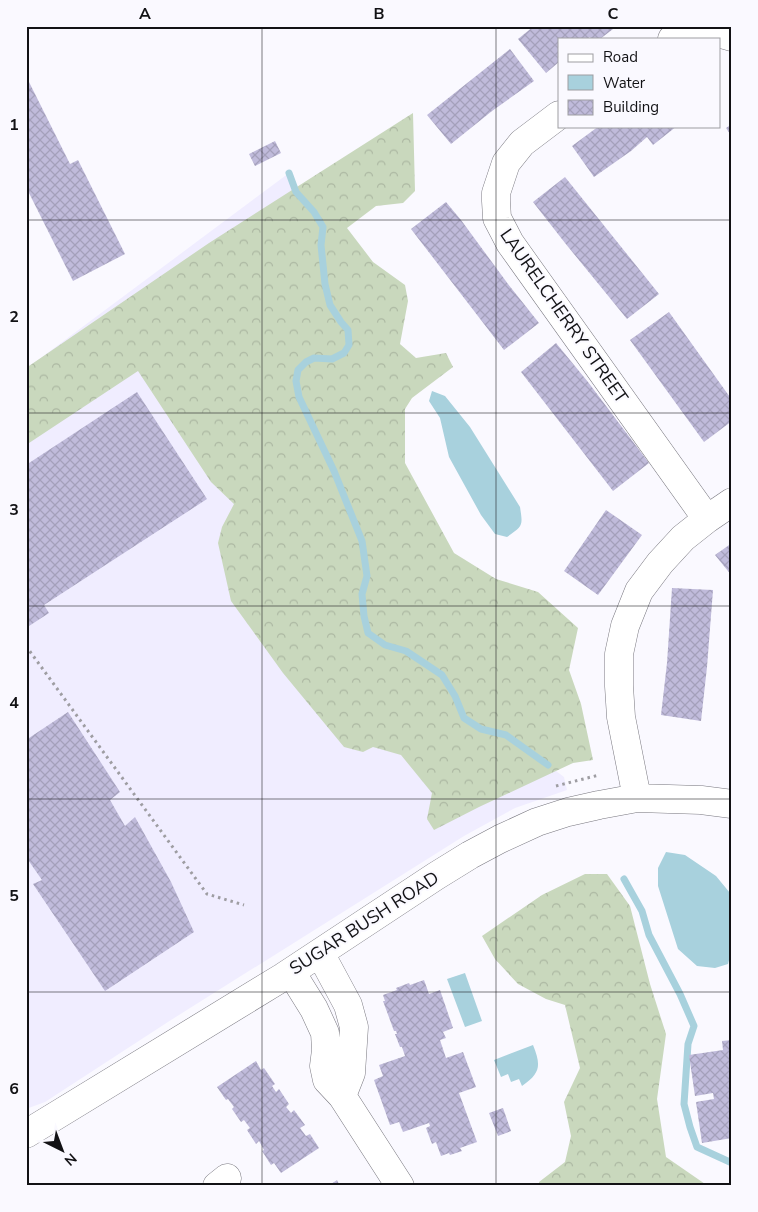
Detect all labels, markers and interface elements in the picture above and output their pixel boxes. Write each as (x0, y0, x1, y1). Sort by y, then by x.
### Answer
text: A (139, 3, 151, 25)
text: B (373, 3, 385, 25)
text: C (608, 3, 619, 25)
legend (558, 38, 720, 128)
text: Road (603, 47, 638, 67)
text: Water (603, 73, 646, 93)
text: Building (603, 97, 659, 117)
text: 1 (9, 114, 19, 136)
street label: LAURELCHERRY STREET (494, 224, 634, 408)
text: 2 (9, 306, 19, 328)
text: 3 (9, 499, 19, 521)
text: 4 (9, 692, 19, 714)
street label: SUGAR BUSH ROAD (285, 866, 443, 980)
text: 5 (9, 885, 19, 907)
text: 6 (9, 1078, 19, 1100)
north arrow (38, 1124, 88, 1174)
text: N (60, 1149, 81, 1170)

